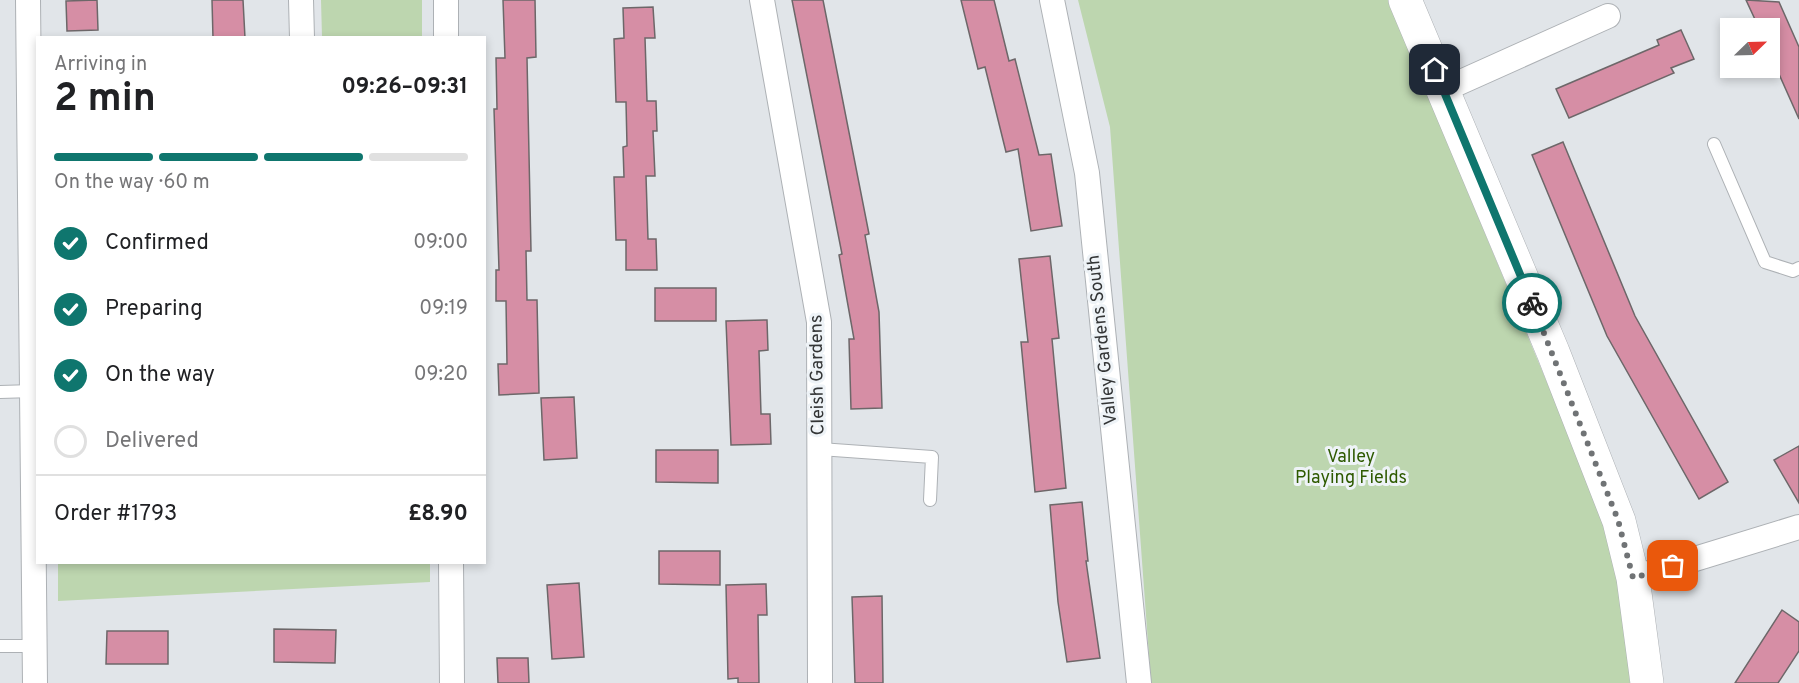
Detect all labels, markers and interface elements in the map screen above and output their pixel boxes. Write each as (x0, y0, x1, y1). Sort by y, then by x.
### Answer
north arrow (1720, 18, 1780, 78)
map controls (1720, 18, 1780, 78)
pin (1409, 44, 1460, 95)
text: Arriving in (54, 52, 147, 78)
icon: home (1418, 53, 1451, 86)
text: 09:26–09:31 (341, 74, 468, 101)
text: 2 min (54, 76, 156, 125)
text: On the way · 60 m (54, 170, 210, 196)
icon: check (54, 227, 87, 260)
text: Confirmed (105, 230, 209, 257)
text: 09:00 (413, 230, 468, 256)
street label: Valley Gardens South (1083, 254, 1123, 426)
courier (1502, 273, 1562, 333)
icon: bike (1516, 287, 1549, 320)
icon: check (54, 293, 87, 326)
text: Preparing (105, 296, 203, 323)
text: 09:19 (419, 296, 468, 322)
street label: Cleish Gardens (805, 314, 831, 436)
icon: check (54, 359, 87, 392)
text: On the way (105, 362, 215, 389)
text: 09:20 (414, 362, 468, 388)
text: Delivered (105, 428, 199, 455)
park label: Valley Playing Fields (1295, 446, 1407, 490)
text: Order #1793 (54, 501, 177, 528)
text: £8.90 (408, 501, 468, 528)
pin (1647, 540, 1698, 591)
icon: bag (1656, 549, 1689, 582)

